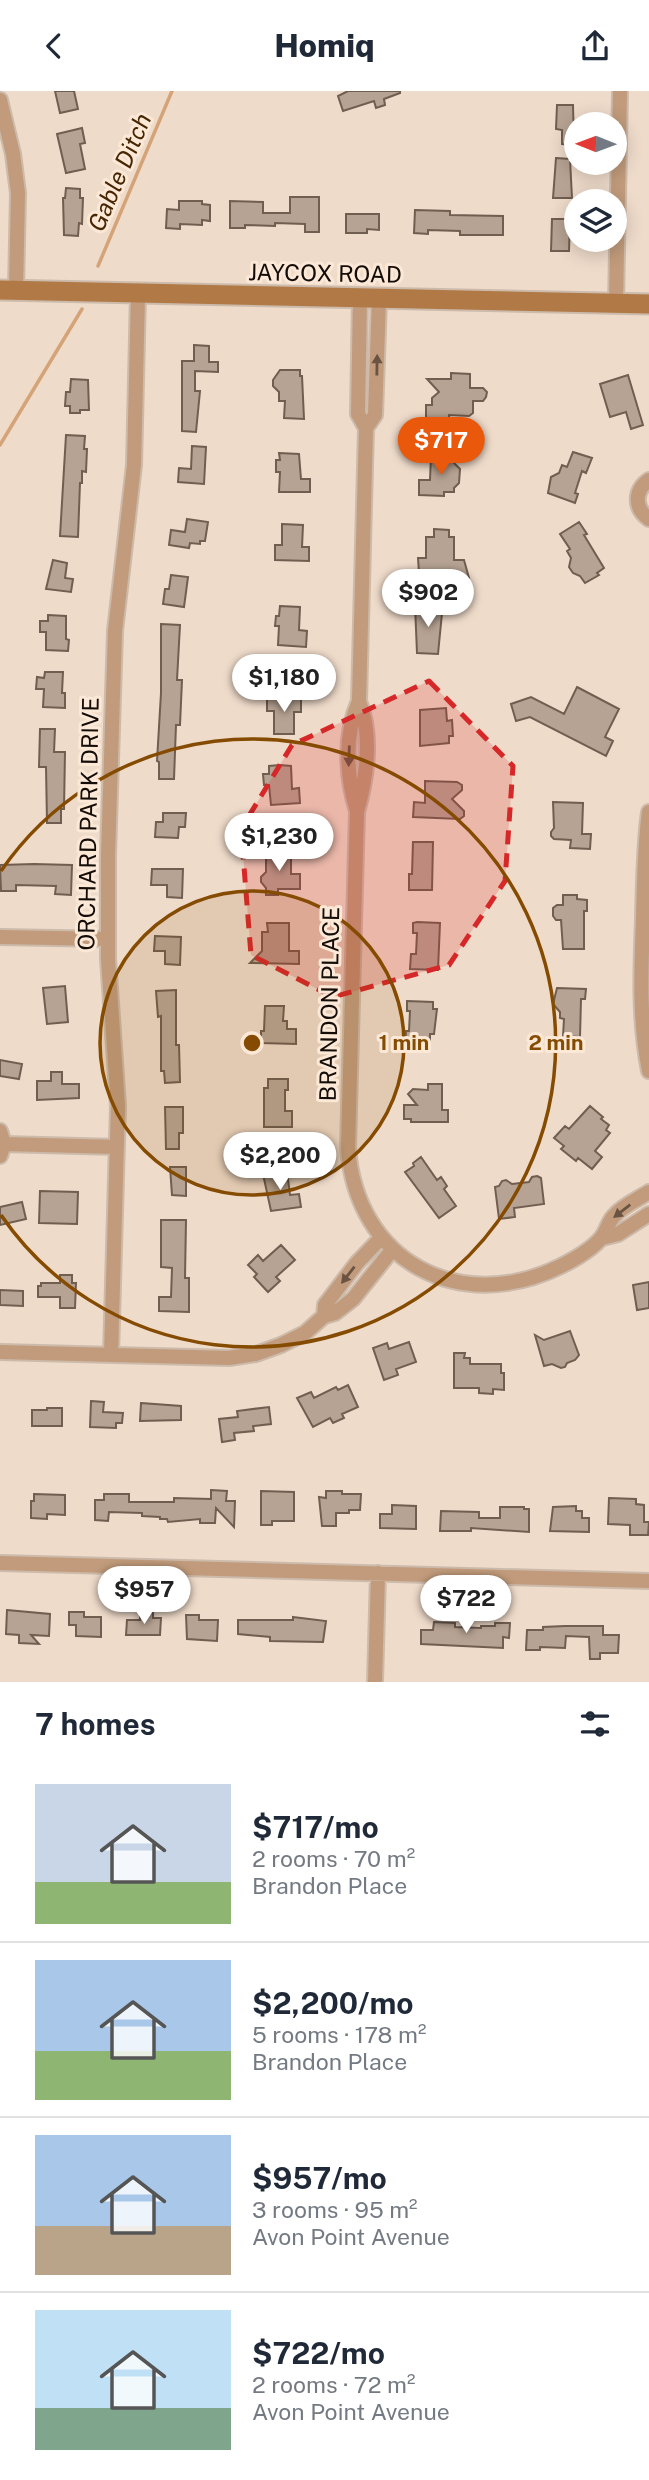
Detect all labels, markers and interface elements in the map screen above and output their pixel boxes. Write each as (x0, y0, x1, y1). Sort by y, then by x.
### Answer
icon: back (35, 27, 73, 65)
text: Homiq (274, 27, 375, 64)
icon: share (576, 27, 614, 65)
water label: Gable Ditch (82, 109, 156, 235)
north arrow (564, 112, 626, 175)
map controls (564, 112, 627, 252)
button: layers (564, 189, 627, 252)
street label: JAYCOX ROAD (248, 258, 402, 288)
one-way arrow (371, 354, 383, 376)
pin: $717 (400, 417, 482, 477)
text: $717 (414, 426, 468, 453)
pin: $902 (387, 569, 469, 629)
text: $902 (398, 578, 458, 605)
pin: $1,180 (227, 655, 341, 714)
text: $1,180 (248, 663, 320, 690)
street label: ORCHARD PARK DRIVE (72, 697, 104, 951)
one-way arrow (343, 746, 355, 768)
pin: $1,230 (222, 813, 336, 873)
text: $1,230 (241, 822, 317, 849)
street label: BRANDON PLACE (314, 906, 344, 1102)
text: 1 min (379, 1030, 429, 1055)
text: 2 min (528, 1030, 584, 1055)
centre of rings (240, 1031, 264, 1055)
pin: $2,200 (223, 1133, 337, 1192)
text: $2,200 (239, 1141, 321, 1168)
one-way arrow (612, 1204, 631, 1218)
one-way arrow (342, 1266, 356, 1284)
pin: $957 (103, 1567, 185, 1626)
text: $957 (114, 1575, 174, 1602)
pin: $722 (425, 1575, 507, 1635)
text: $722 (436, 1584, 496, 1611)
icon: filters (576, 1705, 614, 1743)
text: 7 homes (35, 1706, 156, 1742)
text: $717/mo (252, 1809, 379, 1845)
icon: home (91, 1812, 175, 1896)
text: 2 rooms · 70 m² (252, 1845, 415, 1872)
text: Brandon Place (252, 1872, 407, 1899)
text: $2,200/mo (252, 1985, 414, 2021)
icon: home (91, 1988, 175, 2072)
text: 5 rooms · 178 m² (252, 2021, 426, 2048)
text: Brandon Place (252, 2048, 407, 2075)
text: $957/mo (252, 2160, 387, 2196)
icon: home (91, 2163, 175, 2247)
text: 3 rooms · 95 m² (252, 2196, 418, 2223)
text: Avon Point Avenue (252, 2223, 450, 2250)
text: $722/mo (252, 2335, 385, 2371)
icon: home (91, 2338, 175, 2422)
text: 2 rooms · 72 m² (252, 2371, 415, 2398)
text: Avon Point Avenue (252, 2398, 450, 2425)

